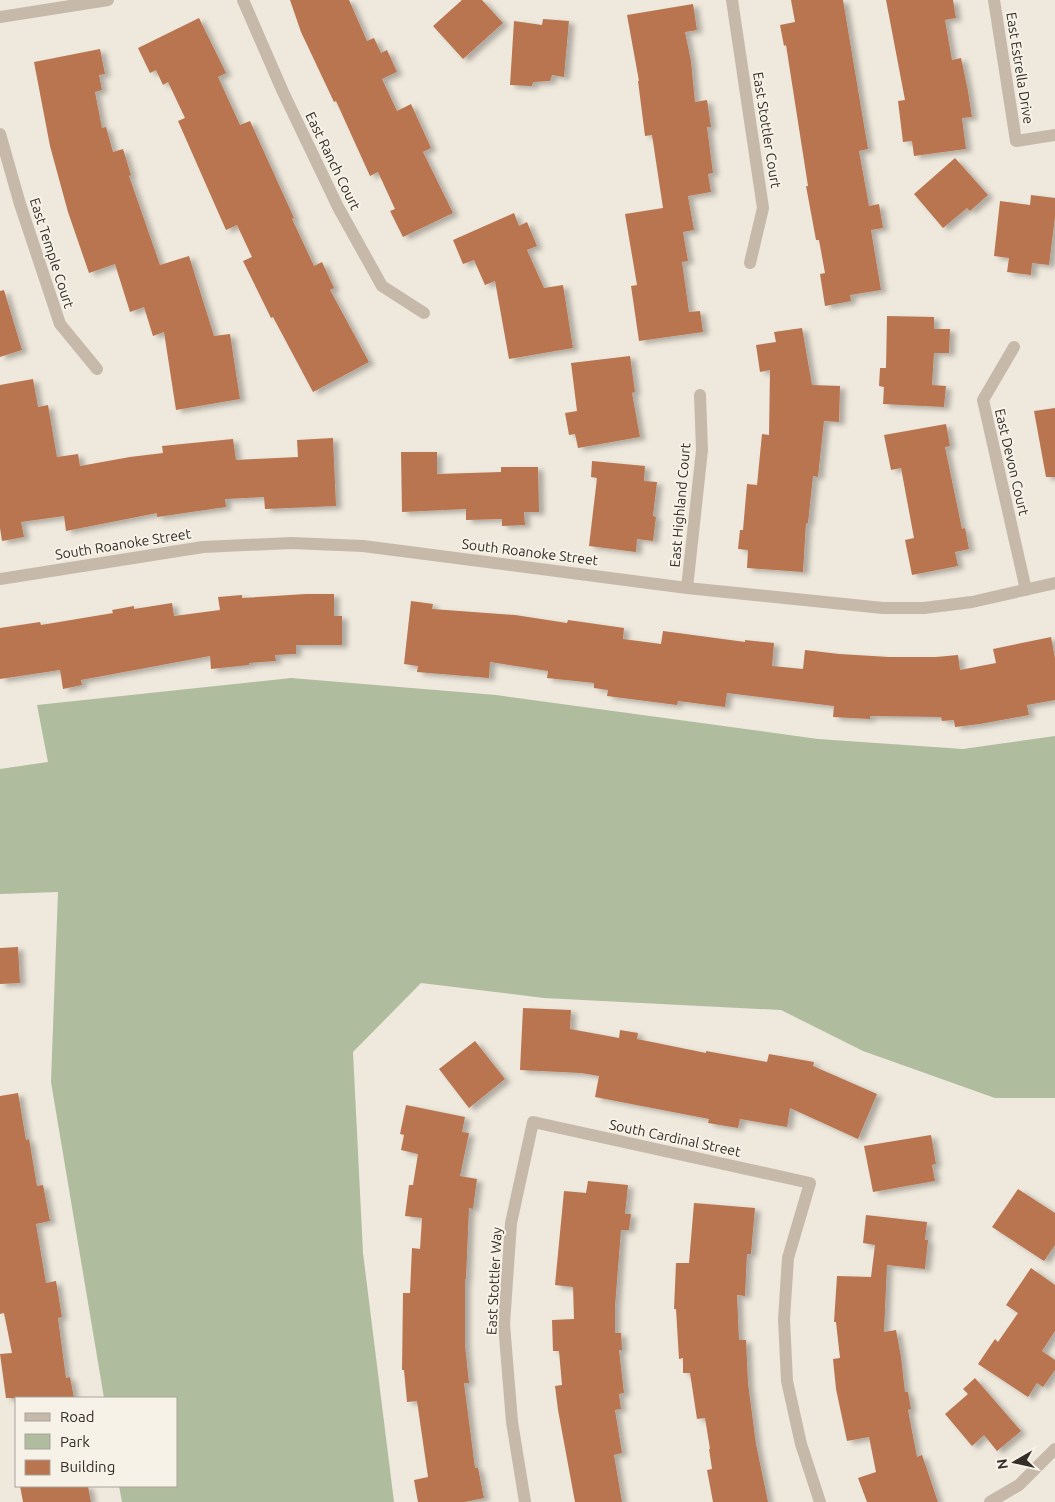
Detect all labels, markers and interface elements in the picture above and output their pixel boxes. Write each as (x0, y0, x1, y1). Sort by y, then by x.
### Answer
street label: East Estrella Drive (1003, 11, 1037, 125)
street label: East Stottler Court (750, 71, 784, 190)
street label: East Ranch Court (302, 109, 364, 213)
street label: East Temple Court (27, 196, 78, 311)
street label: East Devon Court (992, 407, 1032, 517)
street label: East Highland Court (667, 442, 693, 568)
street label: South Roanoke Street (54, 525, 193, 563)
street label: South Roanoke Street (461, 536, 600, 568)
street label: South Cardinal Street (608, 1116, 743, 1160)
street label: East Stottler Way (483, 1226, 505, 1336)
legend (15, 1397, 178, 1487)
text: Road (60, 1408, 95, 1425)
text: Park (60, 1433, 90, 1450)
north arrow (990, 1437, 1040, 1487)
text: Building (60, 1458, 115, 1475)
text: N (993, 1458, 1011, 1470)

